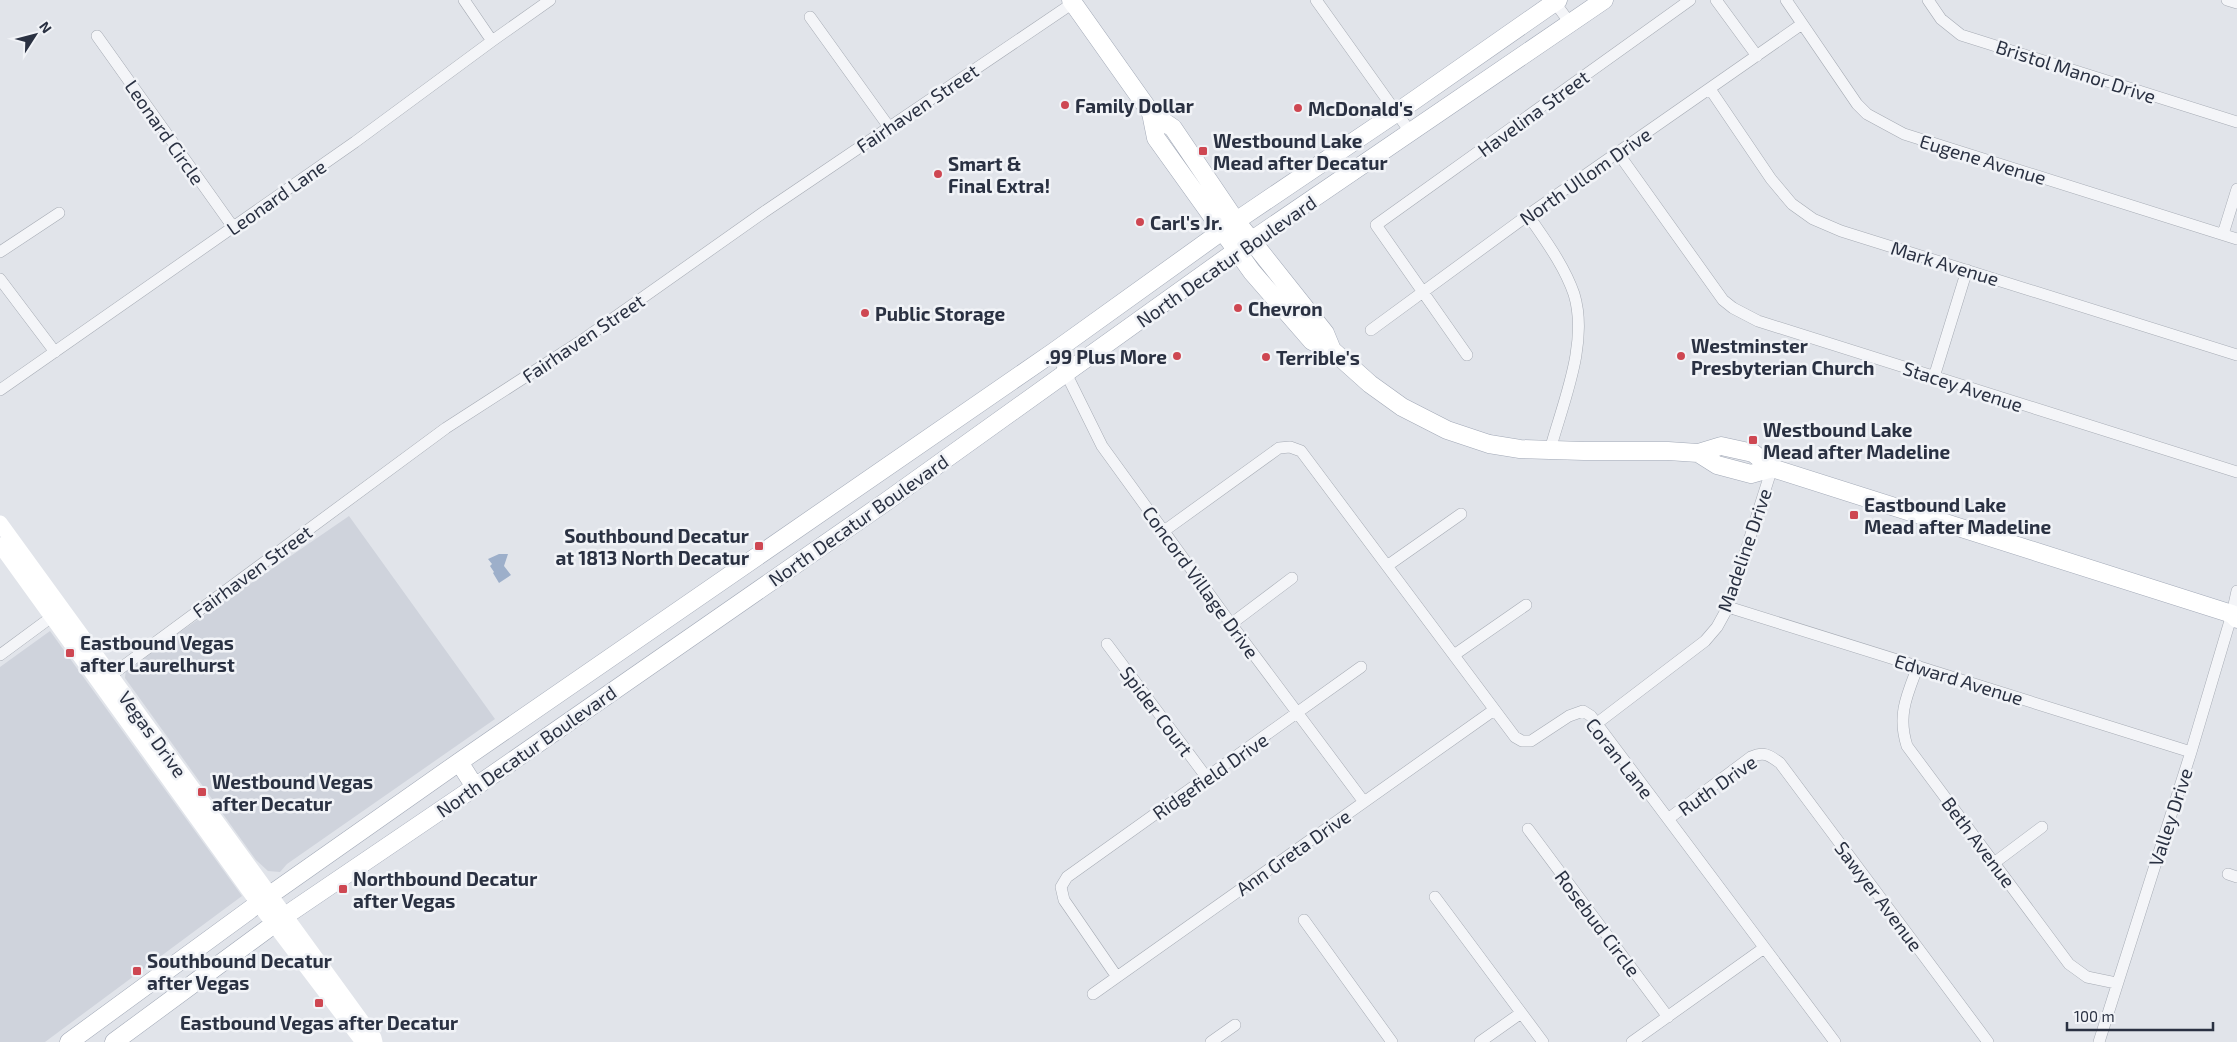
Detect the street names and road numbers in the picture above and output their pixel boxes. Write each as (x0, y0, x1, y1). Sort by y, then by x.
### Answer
street label: Bristol Manor Drive (1993, 34, 2159, 108)
street label: Fairhaven Street (852, 59, 982, 157)
street label: Havelina Street (1473, 65, 1593, 161)
street label: Leonard Circle (120, 75, 210, 189)
street label: North Ullom Drive (1515, 122, 1655, 230)
street label: Eugene Avenue (1917, 129, 2049, 189)
street label: Leonard Lane (222, 154, 330, 240)
street label: North Decatur Boulevard (1132, 190, 1320, 332)
street label: Mark Avenue (1888, 236, 2002, 290)
street label: Fairhaven Street (518, 289, 648, 387)
street label: Stacey Avenue (1900, 356, 2026, 416)
street label: North Decatur Boulevard (764, 449, 952, 591)
street label: Madeline Drive (1712, 485, 1776, 615)
street label: Concord Village Drive (1138, 501, 1264, 663)
street label: Fairhaven Street (188, 520, 316, 622)
street label: Edward Avenue (1892, 649, 2026, 709)
street label: Spider Court (1116, 662, 1198, 760)
street label: North Decatur Boulevard (432, 680, 620, 822)
street label: Vegas Drive (114, 686, 192, 782)
street label: Coran Lane (1581, 713, 1659, 803)
street label: Ridgefield Drive (1148, 728, 1272, 824)
street label: Ruth Drive (1673, 750, 1761, 820)
street label: Valley Drive (2143, 765, 2197, 869)
street label: Beth Avenue (1937, 792, 2021, 892)
street label: Ann Greta Drive (1231, 804, 1355, 900)
street label: Sawyer Avenue (1830, 837, 1928, 955)
street label: Rosebud Circle (1551, 865, 1645, 981)

